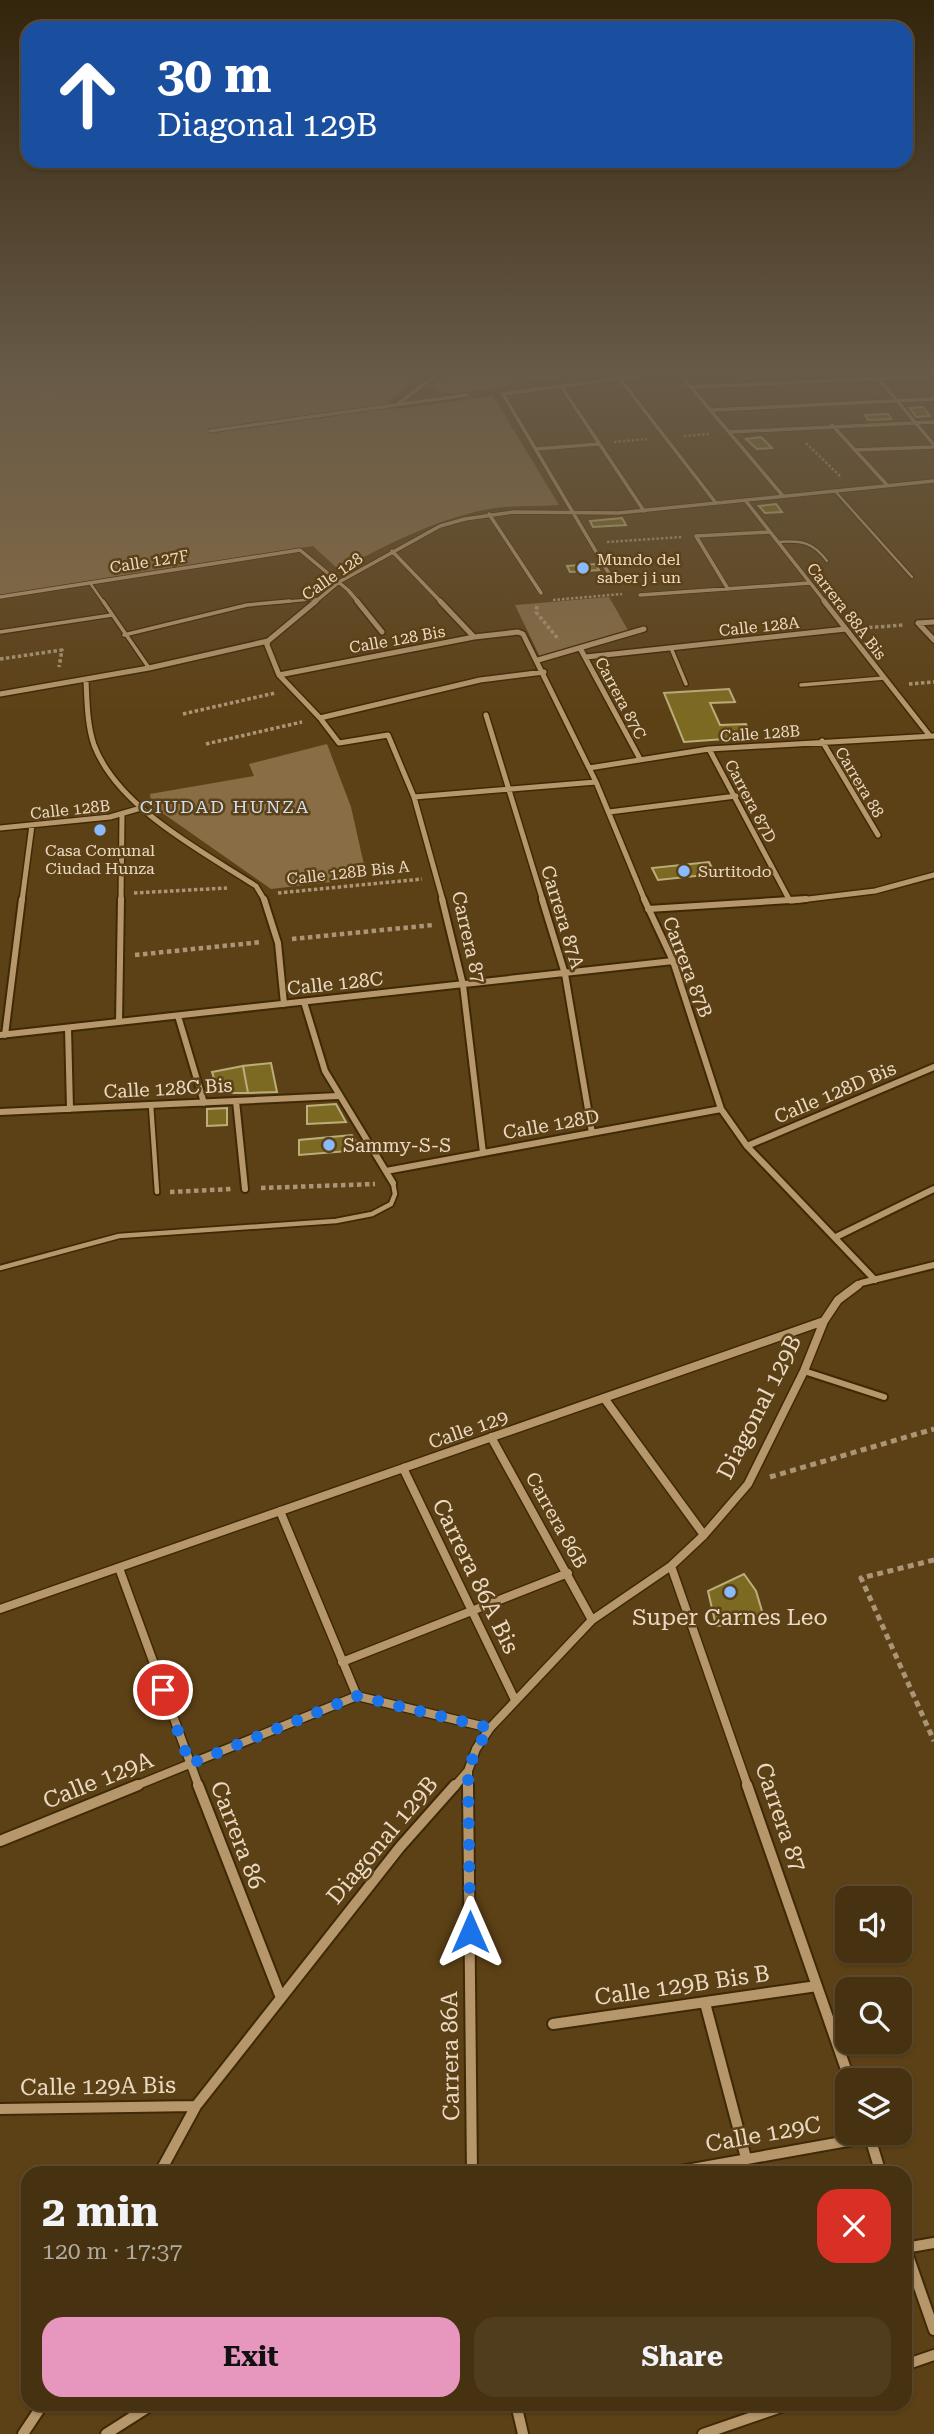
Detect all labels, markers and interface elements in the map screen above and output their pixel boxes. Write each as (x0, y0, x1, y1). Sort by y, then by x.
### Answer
text: 30 m (157, 47, 272, 104)
icon: ahead (42, 49, 133, 140)
text: Diagonal 129B (157, 106, 377, 144)
street label: Calle 127F (108, 546, 190, 577)
street label: Calle 128 (298, 549, 366, 604)
place label: Mundo del saber j i un (597, 550, 681, 587)
street label: Carrera 88A Bis (803, 559, 891, 664)
marker: Mundo del saber j i un (575, 560, 591, 576)
street label: Calle 128A (718, 613, 801, 640)
street label: Calle 128 Bis (348, 622, 447, 657)
street label: Carrera 87C (591, 654, 650, 743)
street label: Calle 128B (719, 721, 801, 746)
street label: Carrera 88 (831, 744, 888, 821)
street label: Carrera 87D (721, 756, 780, 846)
street label: Calle 128B (29, 796, 111, 823)
district label: CIUDAD HUNZA (140, 796, 310, 817)
marker: Casa Comunal Ciudad Hunza (92, 822, 108, 838)
place label: Casa Comunal Ciudad Hunza (45, 841, 155, 878)
street label: Calle 128B Bis A (286, 857, 411, 888)
place label: Surtitodo (698, 862, 772, 881)
street label: Carrera 87A (536, 863, 589, 972)
marker: Surtitodo (676, 863, 692, 879)
street label: Carrera 87 (447, 889, 490, 986)
street label: Carrera 87B (658, 913, 717, 1021)
street label: Calle 128C (286, 967, 384, 1000)
street label: Calle 128D Bis (771, 1056, 900, 1128)
street label: Calle 128C Bis (103, 1074, 233, 1103)
street label: Calle 128D (501, 1105, 601, 1144)
place label: Sammy-S-S (343, 1134, 451, 1157)
marker: Sammy-S-S (321, 1137, 337, 1153)
street label: Diagonal 129B (711, 1331, 807, 1484)
street label: Calle 129 (425, 1405, 511, 1454)
street label: Carrera 86B (521, 1468, 592, 1572)
street label: Carrera 86A Bis (426, 1494, 525, 1658)
marker: Super Carnes Leo (722, 1584, 738, 1600)
place label: Super Carnes Leo (632, 1604, 828, 1631)
pin (133, 1660, 193, 1720)
icon: arrive (144, 1671, 182, 1709)
street label: Calle 129A (39, 1746, 157, 1815)
street label: Carrera 87 (749, 1759, 812, 1875)
street label: Diagonal 129B (321, 1771, 444, 1910)
street label: Carrera 86 (205, 1777, 271, 1893)
map controls (835, 1886, 912, 2145)
button: sound (835, 1886, 912, 1963)
position arrow (433, 1895, 507, 1969)
street label: Calle 129B Bis B (593, 1960, 771, 2011)
button: search (835, 1977, 912, 2054)
street label: Carrera 86A (436, 1991, 465, 2121)
button: layers (835, 2068, 912, 2145)
street label: Calle 129A Bis (20, 2072, 176, 2101)
street label: Calle 129C (703, 2111, 823, 2158)
text: 2 min (42, 2187, 159, 2236)
button: close (817, 2189, 891, 2263)
text: 120 m · 17:37 (42, 2238, 182, 2265)
button: Exit (42, 2317, 460, 2397)
button: Share (474, 2317, 891, 2397)

